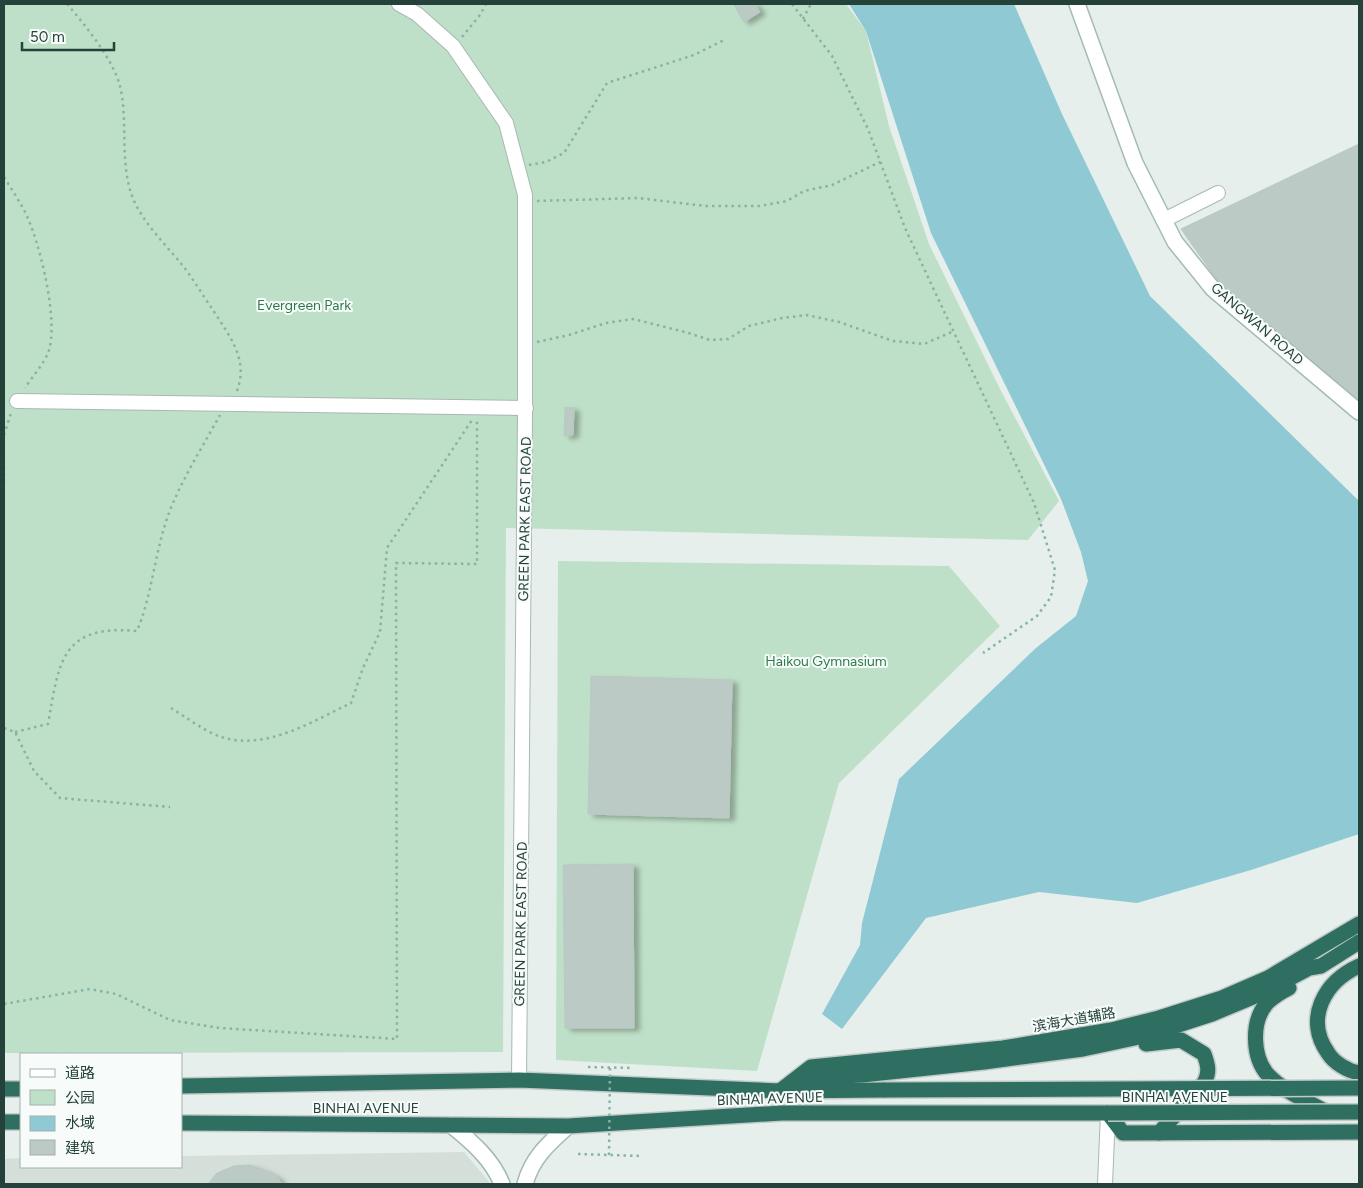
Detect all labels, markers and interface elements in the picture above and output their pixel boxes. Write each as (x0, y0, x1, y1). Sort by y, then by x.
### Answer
scale bar (22, 20, 115, 52)
text: 50 m (30, 28, 65, 46)
street label: GANGWAN ROAD (1207, 279, 1307, 369)
park label: Evergreen Park (257, 297, 351, 314)
street label: GREEN PARK EAST ROAD (515, 436, 535, 602)
park label: Haikou Gymnasium (765, 653, 887, 670)
street label: GREEN PARK EAST ROAD (511, 841, 531, 1007)
street label: 滨海大道辅路 (1031, 1004, 1117, 1036)
legend (20, 1053, 182, 1168)
text: 道路 (65, 1064, 95, 1082)
text: 公园 (65, 1089, 95, 1107)
street label: BINHAI AVENUE (717, 1089, 823, 1109)
street label: BINHAI AVENUE (1122, 1089, 1228, 1106)
street label: BINHAI AVENUE (313, 1100, 419, 1117)
text: 水域 (65, 1114, 95, 1132)
text: 建筑 (65, 1139, 95, 1157)

